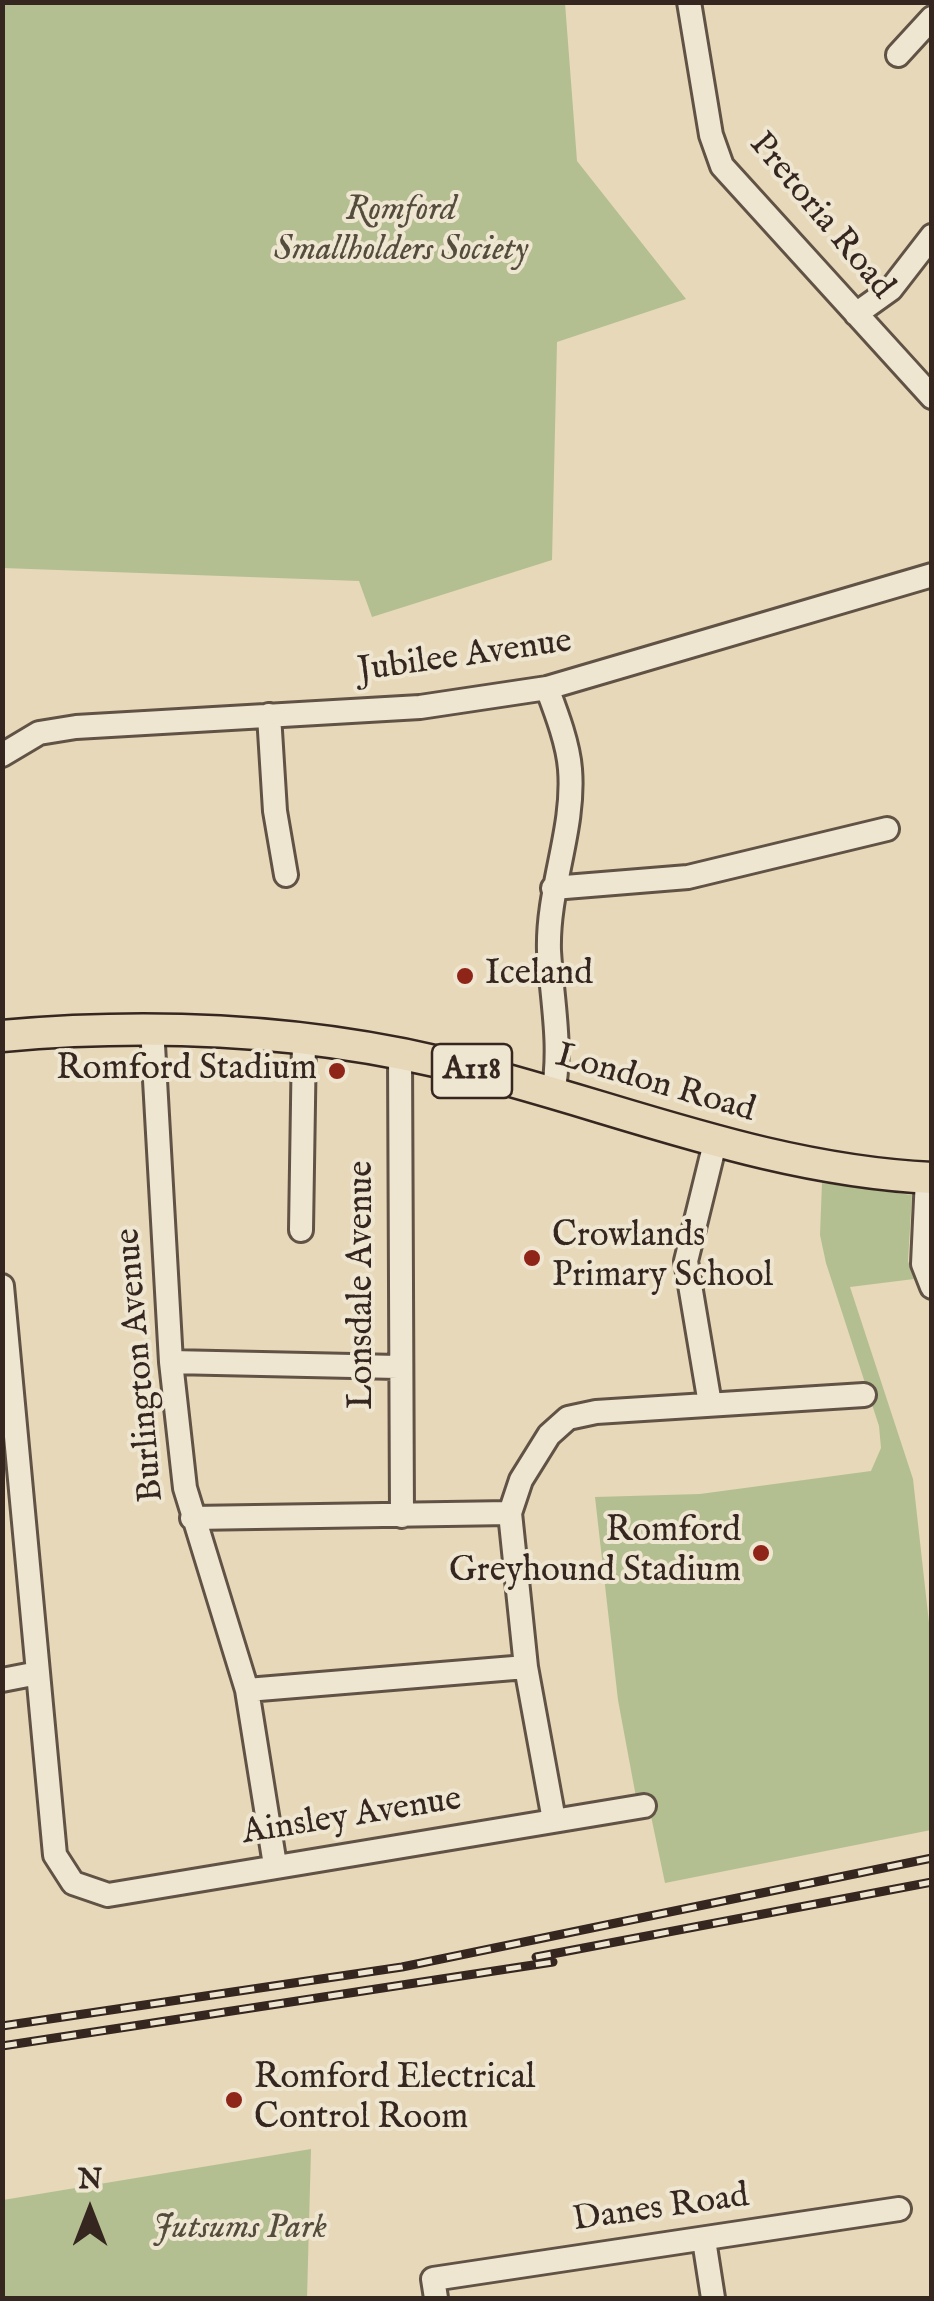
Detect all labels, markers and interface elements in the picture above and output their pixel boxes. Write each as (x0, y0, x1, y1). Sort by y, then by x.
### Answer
street label: Pretoria Road (738, 125, 902, 309)
park label: Romford Smallholders Society (274, 191, 528, 273)
street label: Jubilee Avenue (355, 622, 575, 694)
place label: Iceland (485, 955, 593, 997)
marker: Iceland (454, 965, 476, 987)
street label: London Road (550, 1037, 760, 1133)
road number: A118 (432, 1044, 512, 1098)
place label: Romford Stadium (56, 1050, 317, 1092)
marker: Romford Stadium (326, 1060, 348, 1082)
street label: Lonsdale Avenue (343, 1161, 385, 1409)
place label: Crowlands Primary School (552, 1217, 773, 1299)
street label: Burlington Avenue (109, 1226, 175, 1504)
marker: Crowlands Primary School (521, 1247, 543, 1269)
place label: Romford Greyhound Stadium (449, 1512, 741, 1594)
marker: Romford Greyhound Stadium (750, 1542, 772, 1564)
street label: Ainsley Avenue (239, 1780, 465, 1856)
place label: Romford Electrical Control Room (254, 2059, 535, 2141)
marker: Romford Electrical Control Room (223, 2089, 245, 2111)
north arrow (40, 2161, 140, 2261)
text: N (78, 2163, 102, 2198)
street label: Danes Road (570, 2177, 752, 2243)
park label: Jutsums Park (153, 2209, 327, 2251)

